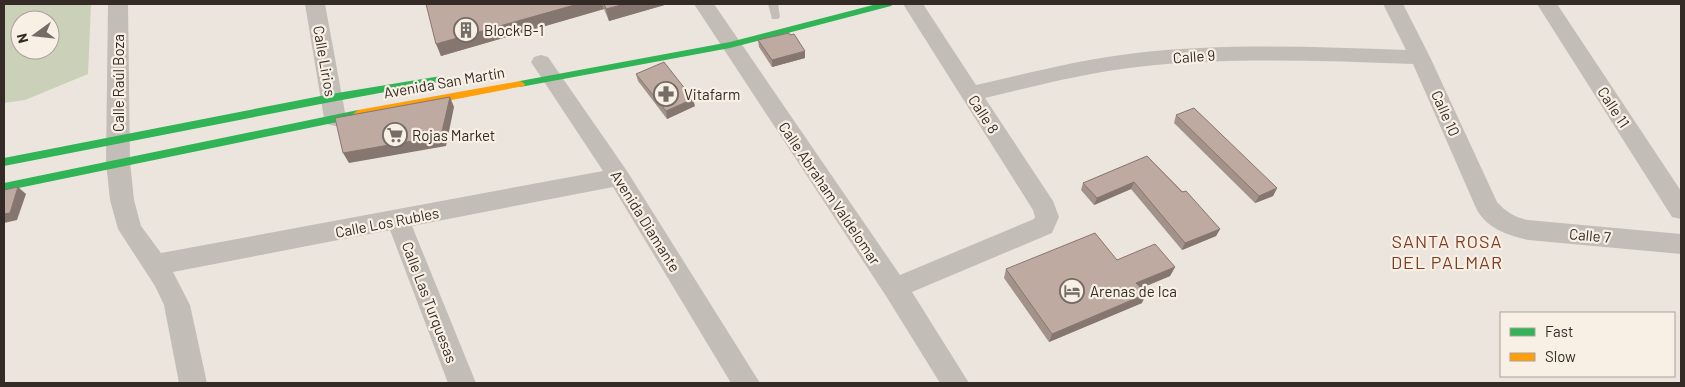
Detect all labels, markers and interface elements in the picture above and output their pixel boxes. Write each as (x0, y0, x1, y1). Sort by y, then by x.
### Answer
north arrow (10, 10, 60, 60)
building icon: Block B-1 (453, 17, 479, 43)
place label: Block B-1 (484, 21, 544, 39)
street label: Calle Lirios (310, 24, 340, 98)
text: N (13, 32, 31, 45)
street label: Calle Raúl Boza (109, 34, 127, 132)
street label: Calle 9 (1172, 46, 1216, 66)
street label: Avenida San Martín (382, 62, 506, 102)
pharmacy icon: Vitafarm (653, 81, 679, 107)
street label: Calle 11 (1594, 83, 1634, 131)
place label: Vitafarm (684, 85, 740, 103)
street label: Calle 10 (1428, 87, 1464, 139)
street label: Calle 8 (965, 91, 1003, 137)
street label: Calle Abraham Valdelomar (775, 118, 885, 268)
supermarket icon: Rojas Market (382, 122, 408, 148)
place label: Rojas Market (412, 126, 495, 144)
street label: Avenida Diamante (608, 167, 684, 275)
street label: Calle Los Rubles (334, 203, 440, 241)
street label: Calle 7 (1568, 224, 1612, 246)
district label: SANTA ROSA DEL PALMAR (1391, 230, 1503, 273)
street label: Calle Las Turquesas (399, 239, 461, 365)
hotel icon: Arenas de Ica (1059, 278, 1085, 304)
place label: Arenas de Ica (1090, 282, 1177, 300)
legend (1500, 312, 1675, 377)
text: Fast (1545, 322, 1573, 340)
text: Slow (1545, 347, 1576, 365)

